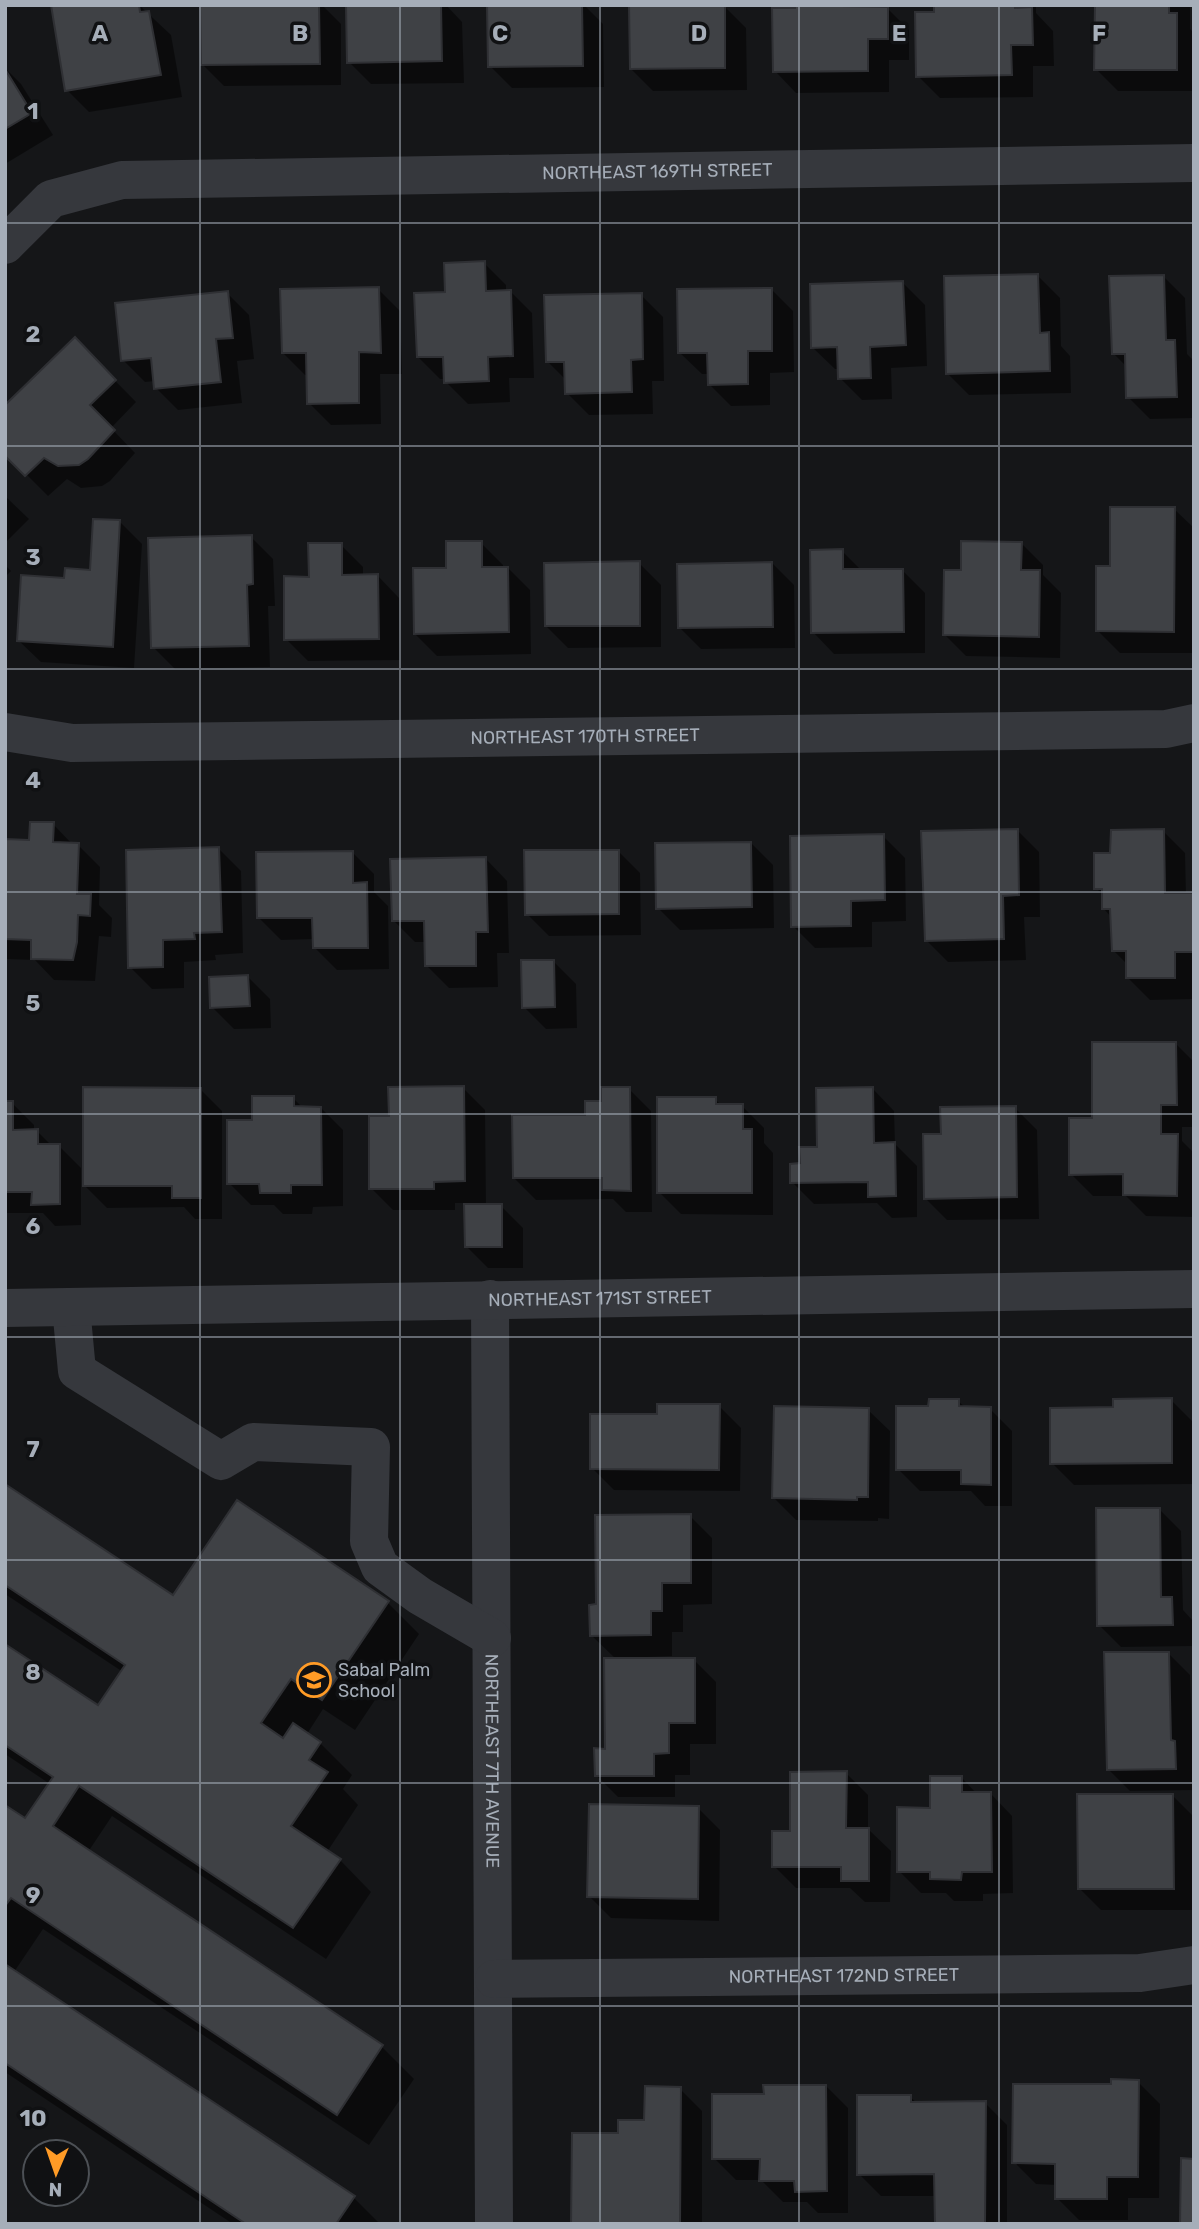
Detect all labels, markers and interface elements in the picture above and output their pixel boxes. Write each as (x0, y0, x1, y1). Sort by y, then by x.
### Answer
text: A (92, 19, 109, 47)
text: B (292, 19, 308, 47)
text: C (492, 19, 508, 47)
text: D (691, 19, 707, 47)
text: E (892, 19, 906, 47)
text: F (1092, 19, 1106, 47)
text: 1 (27, 97, 39, 125)
street label: NORTHEAST 169TH STREET (542, 159, 773, 184)
text: 2 (26, 320, 40, 348)
text: 3 (25, 543, 41, 571)
street label: NORTHEAST 170TH STREET (470, 724, 700, 749)
text: 4 (25, 766, 41, 794)
text: 5 (26, 989, 41, 1017)
text: 6 (26, 1212, 41, 1240)
street label: NORTHEAST 171ST STREET (488, 1286, 712, 1311)
text: 7 (26, 1435, 40, 1463)
street label: NORTHEAST 7TH AVENUE (481, 1654, 503, 1868)
text: 8 (25, 1658, 41, 1686)
place label: Sabal Palm School (338, 1659, 430, 1702)
school or university icon: Sabal Palm School (295, 1661, 333, 1699)
text: 9 (26, 1881, 40, 1909)
street label: NORTHEAST 172ND STREET (729, 1964, 959, 1988)
text: 10 (19, 2104, 47, 2132)
north arrow (21, 2138, 91, 2208)
text: N (48, 2178, 63, 2201)

